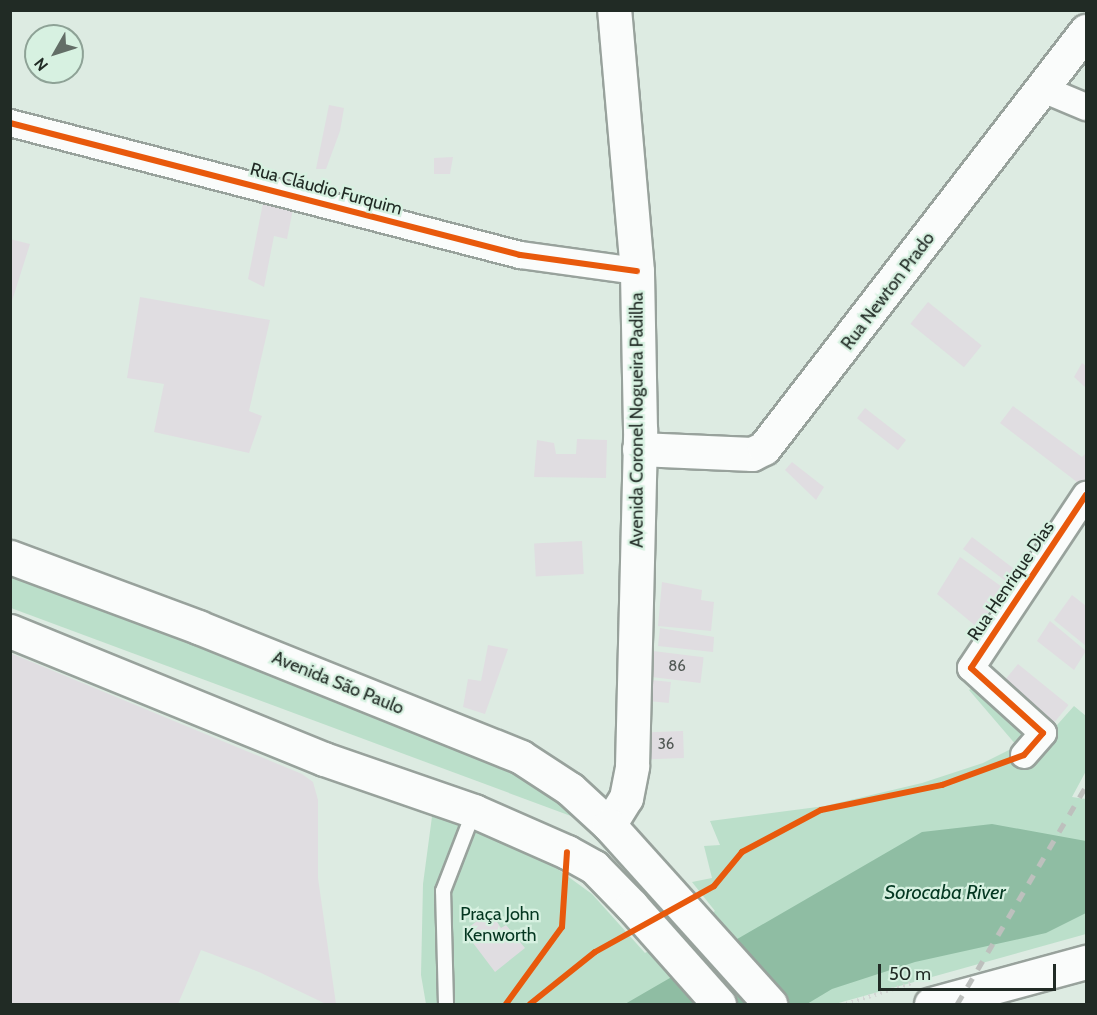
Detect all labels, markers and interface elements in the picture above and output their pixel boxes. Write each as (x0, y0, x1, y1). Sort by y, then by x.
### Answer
north arrow (24, 24, 84, 84)
text: N (30, 54, 52, 75)
street label: Rua Cláudio Furquim (248, 158, 404, 220)
street label: Rua Newton Prado (837, 228, 939, 354)
street label: Avenida Coronel Nogueira Padilha (626, 292, 648, 548)
street label: Rua Henrique Dias (963, 517, 1059, 645)
street label: Avenida São Paulo (269, 647, 407, 719)
house number: 86 (668, 658, 686, 676)
house number: 36 (658, 736, 674, 754)
water label: Sorocaba River (884, 880, 1006, 904)
park label: Praça John Kenworth (460, 904, 540, 946)
scale bar (881, 952, 1060, 990)
text: 50 m (889, 963, 931, 985)

